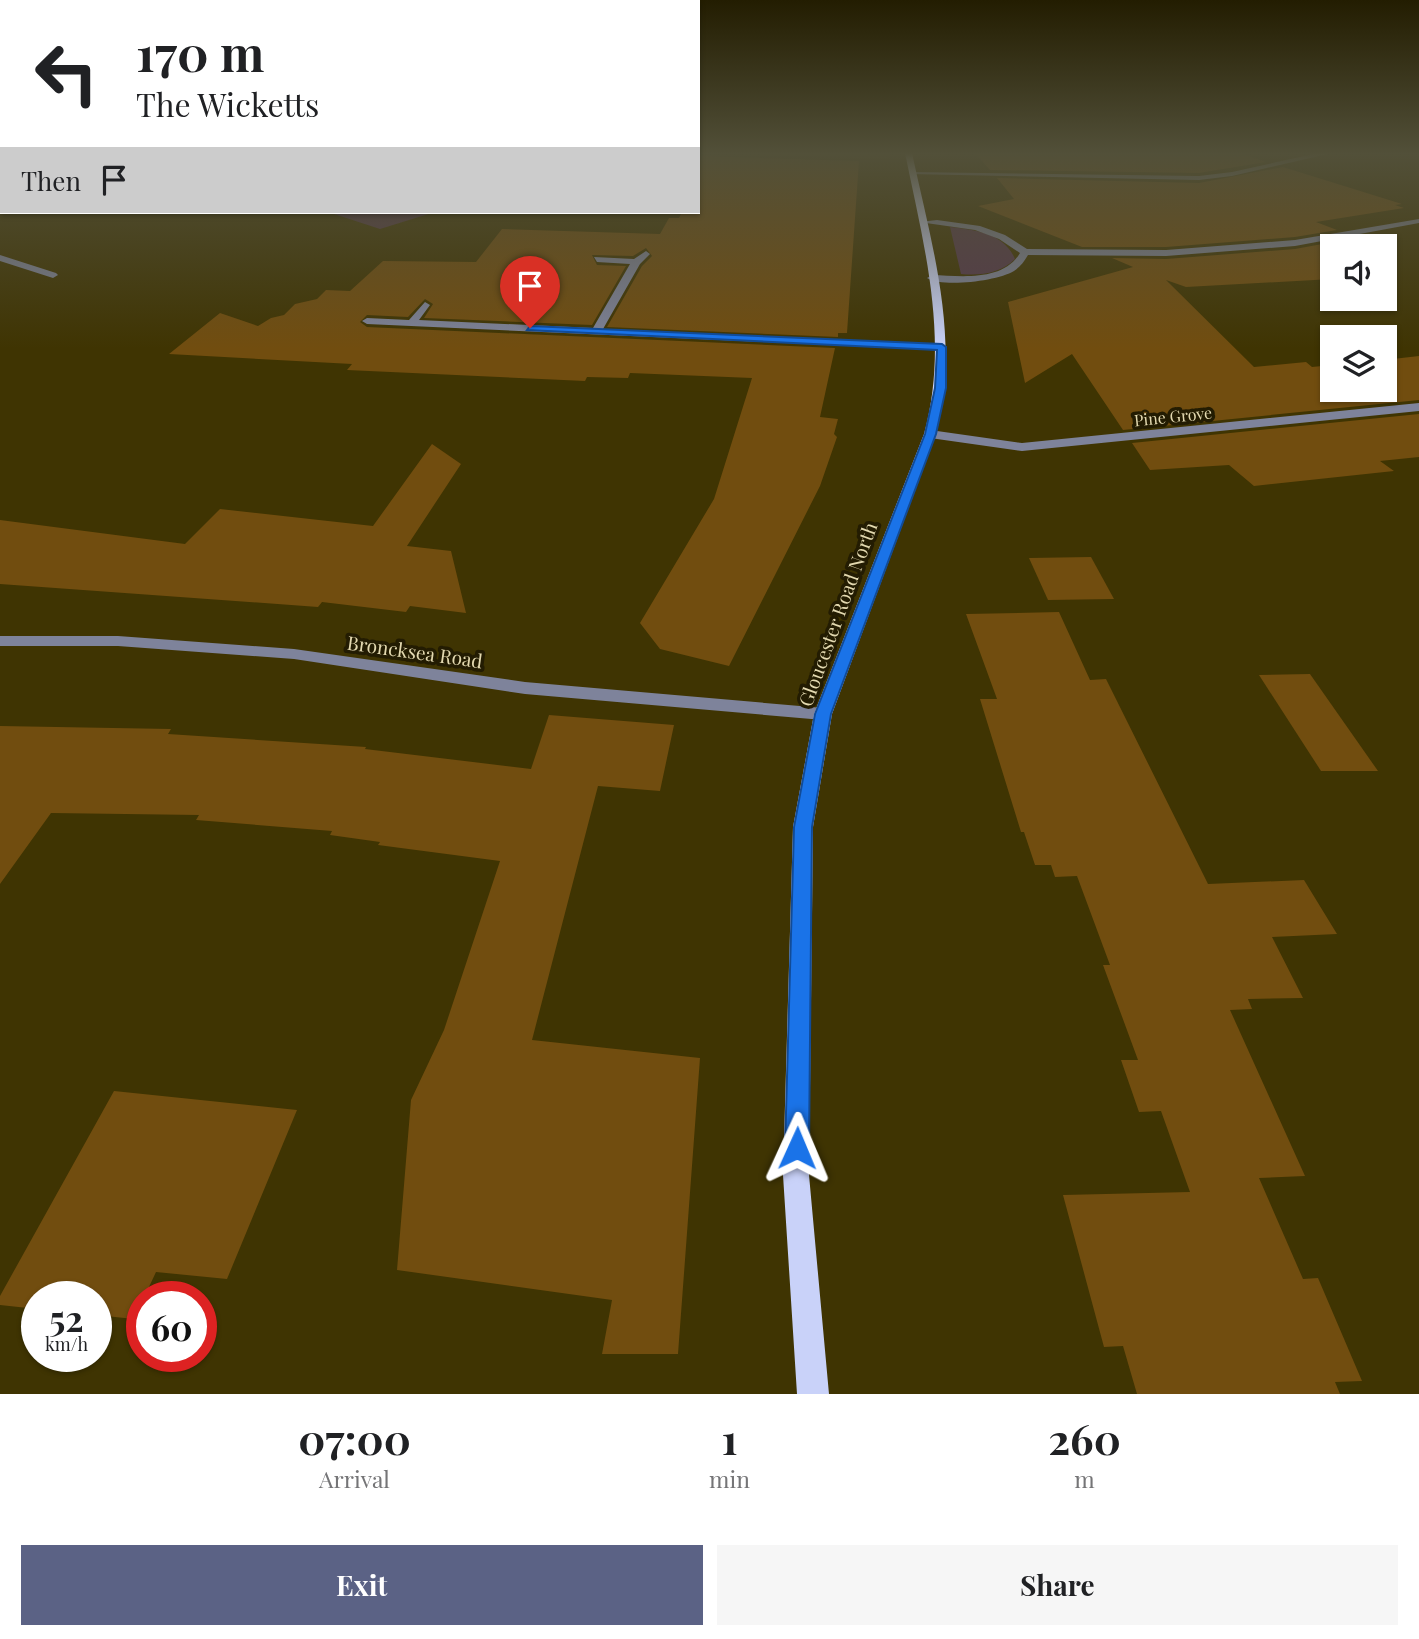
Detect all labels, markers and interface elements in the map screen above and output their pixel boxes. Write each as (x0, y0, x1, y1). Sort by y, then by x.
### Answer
text: 170 m (136, 19, 264, 84)
icon: left (21, 28, 112, 119)
text: The Wicketts (136, 82, 319, 125)
icon: arrive (95, 161, 133, 199)
text: Then (21, 163, 81, 198)
map controls (1320, 234, 1397, 402)
button: sound (1320, 234, 1397, 311)
pin (500, 256, 560, 328)
icon: arrive (511, 267, 549, 305)
button: layers (1320, 325, 1397, 402)
street label: Pine Grove (1133, 401, 1213, 431)
street label: Gloucester Road North (792, 518, 882, 710)
street label: Broncksea Road (346, 629, 484, 673)
position arrow (760, 1111, 834, 1185)
speed limit sign: 60 (126, 1281, 217, 1372)
text: 52 (49, 1294, 84, 1341)
text: km/h (45, 1332, 88, 1356)
text: 07:00 (298, 1410, 411, 1466)
text: 1 (721, 1410, 738, 1466)
text: 260 (1048, 1410, 1121, 1466)
text: Arrival (319, 1463, 390, 1494)
text: min (709, 1463, 750, 1494)
text: m (1074, 1463, 1095, 1494)
button: Exit (21, 1545, 703, 1625)
button: Share (717, 1545, 1398, 1625)

